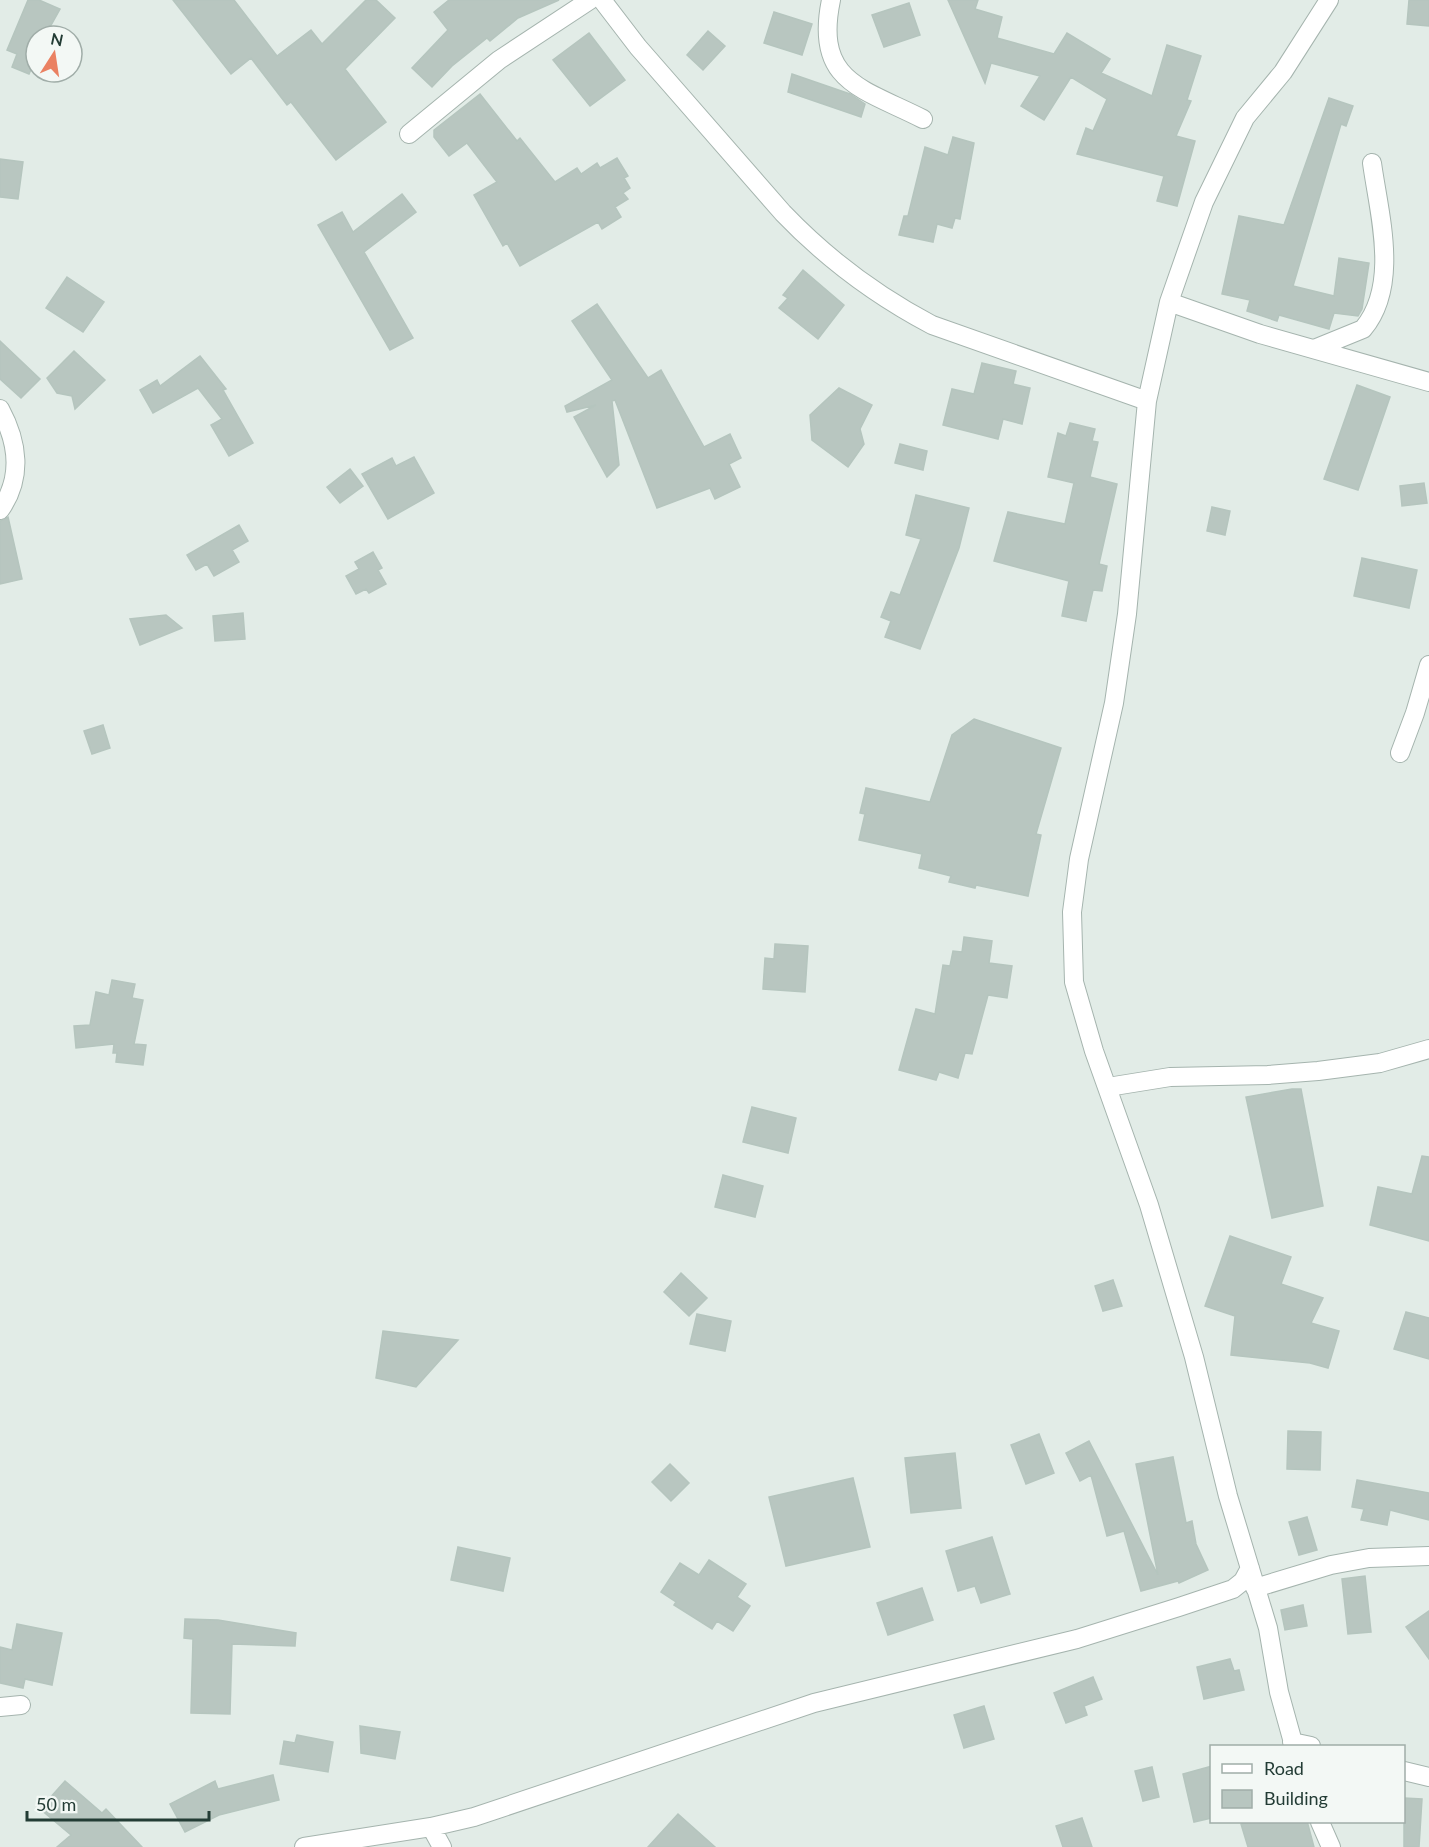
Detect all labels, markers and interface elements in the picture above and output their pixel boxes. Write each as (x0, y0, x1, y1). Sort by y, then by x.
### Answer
north arrow (24, 24, 84, 84)
text: N (49, 28, 65, 49)
legend (1210, 1745, 1405, 1823)
text: Road (1264, 1757, 1304, 1779)
scale bar (27, 1784, 208, 1822)
text: Building (1264, 1787, 1328, 1809)
text: 50 m (36, 1793, 76, 1815)

